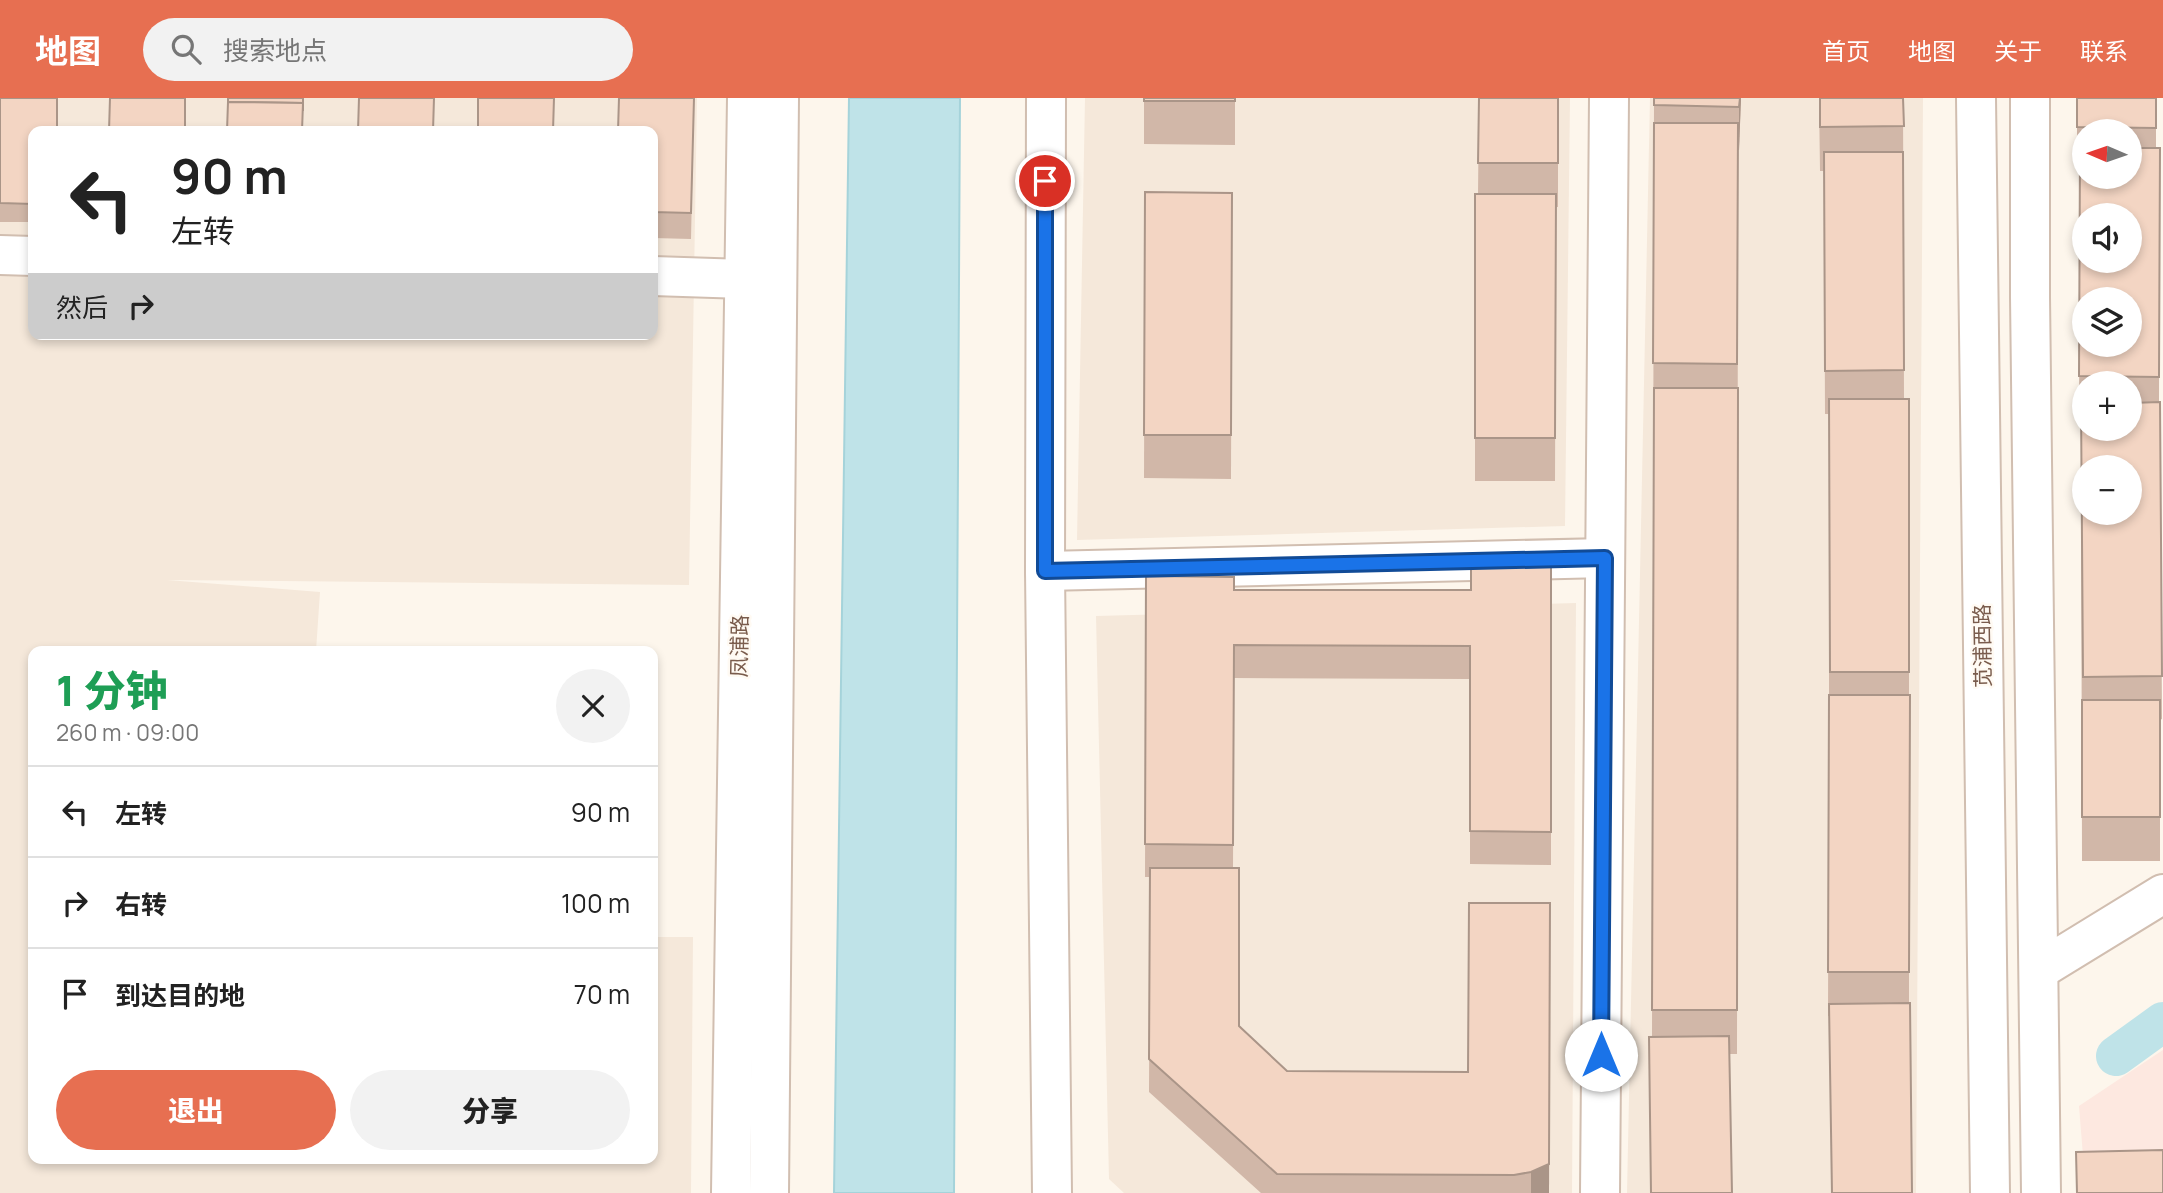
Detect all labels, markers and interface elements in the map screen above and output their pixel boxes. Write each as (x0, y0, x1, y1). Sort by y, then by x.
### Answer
search box (143, 18, 633, 81)
text: 地图 (35, 28, 101, 73)
icon: search (167, 30, 205, 68)
text: 搜索地点 (223, 32, 327, 68)
text: 首页 (1822, 34, 1870, 67)
text: 地图 (1908, 34, 1956, 67)
text: 关于 (1994, 34, 2042, 67)
text: 联系 (2080, 34, 2128, 67)
north arrow (2072, 119, 2142, 189)
map controls (2072, 119, 2142, 525)
text: 90 m (171, 142, 288, 209)
pin (1015, 151, 1075, 211)
icon: left (56, 154, 147, 245)
icon: arrive (1026, 162, 1064, 200)
button: sound (2072, 203, 2142, 273)
text: 左转 (171, 209, 235, 253)
icon: right (122, 287, 160, 325)
button: layers (2072, 287, 2142, 357)
text: 然后 (56, 289, 108, 325)
button: + (2072, 371, 2142, 441)
button: − (2072, 455, 2142, 525)
street label: 苋浦西路 (1967, 604, 1997, 688)
street label: 凤浦路 (724, 614, 754, 678)
text: 1 分钟 (56, 661, 167, 719)
button: close (556, 669, 630, 743)
text: 260 m · 09:00 (56, 716, 199, 748)
icon: left (56, 793, 94, 831)
text: 90 m (571, 794, 630, 830)
text: 左转 (115, 795, 167, 831)
icon: right (56, 884, 94, 922)
text: 100 m (561, 885, 630, 921)
text: 右转 (115, 886, 167, 922)
icon: arrive (56, 975, 94, 1013)
text: 70 m (574, 976, 630, 1012)
text: 到达目的地 (115, 977, 245, 1013)
position arrow (1564, 1018, 1638, 1092)
button: 退出 (56, 1070, 336, 1150)
button: 分享 (350, 1070, 630, 1150)

